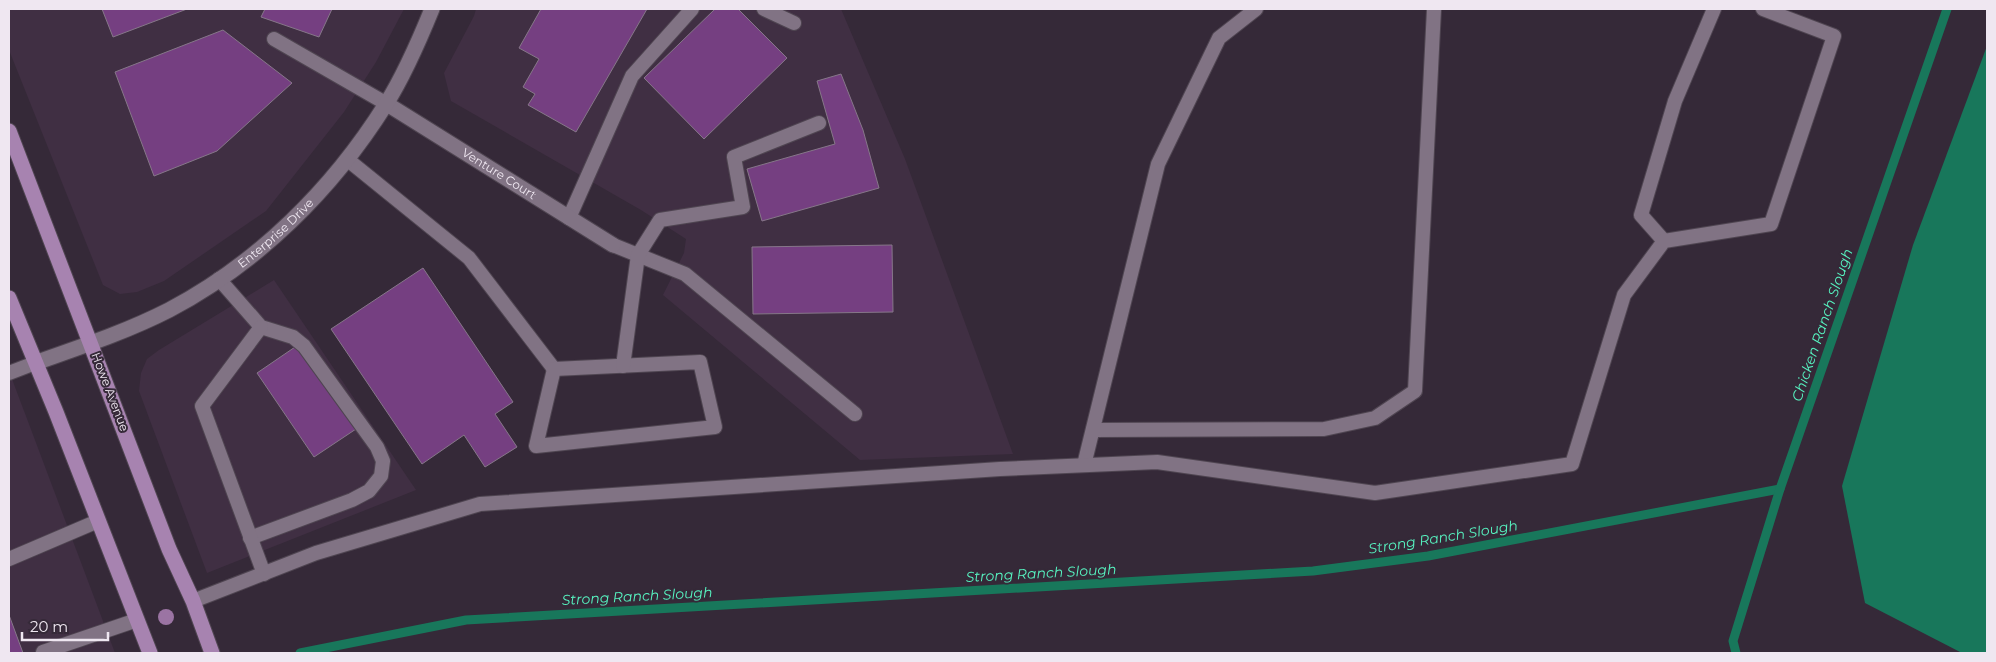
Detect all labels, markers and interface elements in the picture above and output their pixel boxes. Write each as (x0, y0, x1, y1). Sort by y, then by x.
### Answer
street label: Venture Court (459, 145, 539, 202)
street label: Enterprise Drive (235, 195, 316, 271)
water label: Chicken Ranch Slough (1787, 246, 1857, 404)
street label: Howe Avenue (89, 350, 132, 433)
water label: Strong Ranch Slough (1367, 516, 1519, 558)
water label: Strong Ranch Slough (965, 560, 1117, 586)
water label: Strong Ranch Slough (561, 583, 713, 609)
scale bar (22, 610, 109, 642)
text: 20 m (30, 617, 68, 636)

